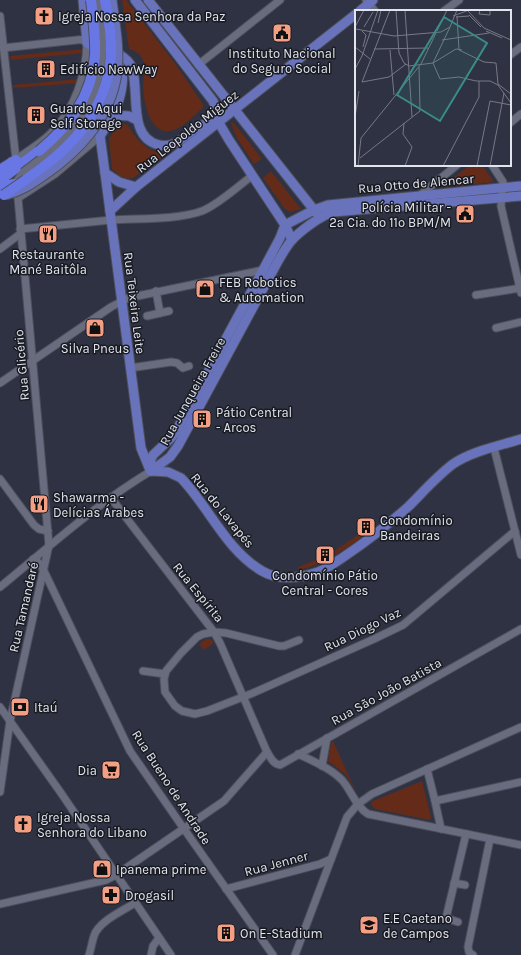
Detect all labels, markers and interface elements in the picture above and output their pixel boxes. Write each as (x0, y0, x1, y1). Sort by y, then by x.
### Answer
church icon: Igreja Nossa Senhora da Paz (33, 5, 55, 27)
place label: Igreja Nossa Senhora da Paz (58, 9, 225, 24)
inset map (355, 10, 511, 166)
public building icon: Instituto Nacional do Seguro Social (271, 22, 293, 44)
place label: Instituto Nacional do Seguro Social (228, 46, 336, 76)
building icon: Edifício NewWay (35, 58, 57, 80)
place label: Edifício NewWay (60, 62, 157, 77)
street label: Rua Leopoldo Miguez (133, 87, 241, 176)
place label: Guarde Aqui Self Storage (50, 101, 122, 131)
building icon: Guarde Aqui Self Storage (25, 104, 47, 126)
street label: Rua Otto de Alencar (358, 171, 475, 196)
place label: Polícia Militar - 2ª Cia. do 11º BPM/M (329, 200, 451, 230)
public building icon: Polícia Militar - 2ª Cia. do 11º BPM/M (454, 203, 476, 225)
restaurant icon: Restaurante Mané Baitôla (37, 223, 59, 245)
place label: Restaurante Mané Baitôla (9, 247, 87, 277)
street label: Rua Teixeira Leite (121, 251, 148, 355)
place label: FEB Robotics & Automation (219, 275, 304, 305)
shop icon: FEB Robotics & Automation (194, 278, 216, 300)
shop icon: Silva Pneus (84, 317, 106, 339)
street label: Rua Glicério (11, 329, 32, 401)
street label: Rua Junqueira Freire (156, 334, 229, 448)
place label: Silva Pneus (61, 341, 129, 356)
place label: Pátio Central - Arcos (216, 405, 292, 435)
building icon: Pátio Central - Arcos (191, 408, 213, 430)
street label: Rua do Lavapés (188, 470, 257, 551)
place label: Shawarma - Delícias Árabes (53, 490, 144, 520)
restaurant icon: Shawarma - Delícias Árabes (28, 493, 50, 515)
place label: Condomínio Bandeiras (380, 513, 453, 543)
building icon: Condomínio Bandeiras (355, 516, 377, 538)
building icon: Condomínio Pátio Central - Cores (314, 544, 336, 566)
street label: Rua Espírita (170, 559, 227, 625)
street label: Rua Tamandaré (6, 560, 41, 654)
place label: Condomínio Pátio Central - Cores (272, 568, 378, 598)
street label: Rua Diogo Vaz (321, 604, 403, 654)
street label: Rua São João Batista (328, 655, 444, 728)
bank icon: Itaú (9, 696, 31, 718)
place label: Itaú (34, 700, 58, 715)
street label: Rua Bueno de Andrade (129, 727, 214, 848)
supermarket icon: Dia (100, 759, 122, 781)
place label: Dia (77, 763, 97, 778)
place label: Igreja Nossa Senhora do Libano (37, 810, 147, 840)
church icon: Igreja Nossa Senhora do Libano (12, 813, 34, 835)
street label: Rua Jenner (243, 848, 310, 879)
shop icon: Ipanema prime (91, 858, 113, 880)
place label: Ipanema prime (116, 862, 207, 877)
pharmacy icon: Drogasil (100, 884, 122, 906)
place label: Drogasil (125, 888, 174, 903)
place label: E.E Caetano de Campos (383, 911, 452, 941)
school or university icon: E.E Caetano de Campos (358, 914, 380, 936)
building icon: On E-Stadium (215, 922, 237, 944)
place label: On E-Stadium (240, 926, 323, 941)

